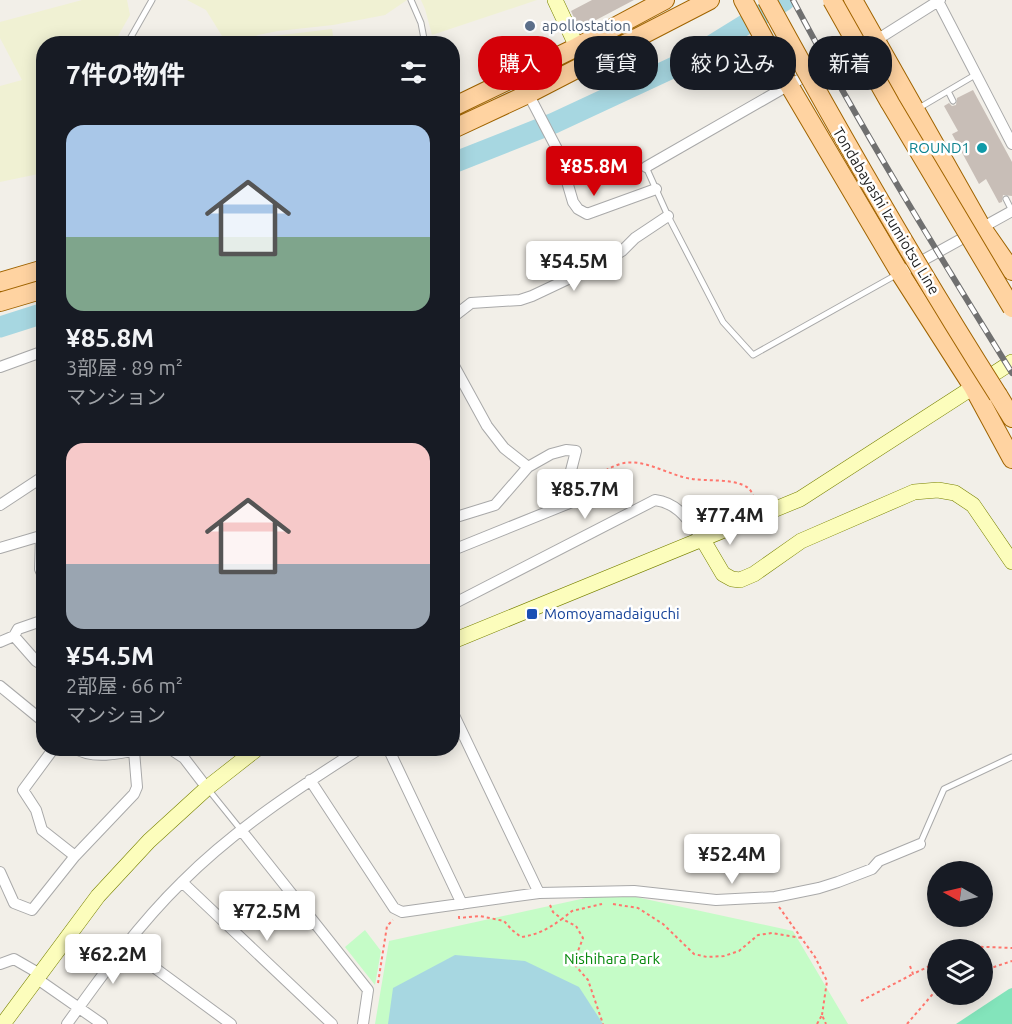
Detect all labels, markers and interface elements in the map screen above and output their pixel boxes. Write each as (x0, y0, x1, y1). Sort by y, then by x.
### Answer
place label: apollostation (542, 17, 631, 34)
marker: apollostation (523, 19, 537, 33)
chip: 購入 (478, 36, 562, 90)
chip: 賃貸 (574, 36, 658, 90)
chip: 絞り込み (670, 36, 796, 90)
chip: 新着 (808, 36, 892, 90)
icon: filters (397, 56, 430, 89)
text: 7件の物件 (66, 60, 185, 89)
street label: Tondabayashi Izumiotsu Line (830, 124, 943, 297)
place label: ROUND1 (909, 139, 970, 156)
marker: ROUND1 (975, 141, 989, 155)
pin: ¥85.8M (545, 146, 643, 197)
text: ¥85.8M (560, 154, 628, 177)
icon: home (194, 164, 302, 272)
pin: ¥54.5M (525, 241, 623, 292)
text: ¥54.5M (540, 249, 608, 272)
text: ¥85.8M (66, 323, 154, 352)
text: 3部屋 · 89 m² (66, 356, 183, 379)
text: マンション (66, 385, 166, 408)
pin: ¥85.7M (536, 469, 634, 520)
text: ¥85.7M (551, 477, 619, 500)
icon: home (194, 482, 302, 590)
pin: ¥77.4M (681, 495, 779, 546)
text: ¥77.4M (696, 503, 764, 526)
place label: Momoyamadaiguchi (544, 605, 680, 622)
marker: Momoyamadaiguchi (525, 607, 539, 621)
text: ¥54.5M (66, 641, 154, 670)
text: 2部屋 · 66 m² (66, 674, 183, 697)
text: マンション (66, 703, 166, 726)
pin: ¥52.4M (683, 834, 781, 885)
text: ¥52.4M (698, 842, 766, 865)
north arrow (927, 861, 993, 927)
map controls (927, 861, 993, 1005)
pin: ¥72.5M (218, 891, 316, 942)
text: ¥72.5M (233, 899, 301, 922)
pin: ¥62.2M (64, 934, 162, 985)
button: layers (927, 939, 993, 1005)
text: ¥62.2M (79, 942, 147, 965)
park label: Nishihara Park (564, 950, 660, 967)

